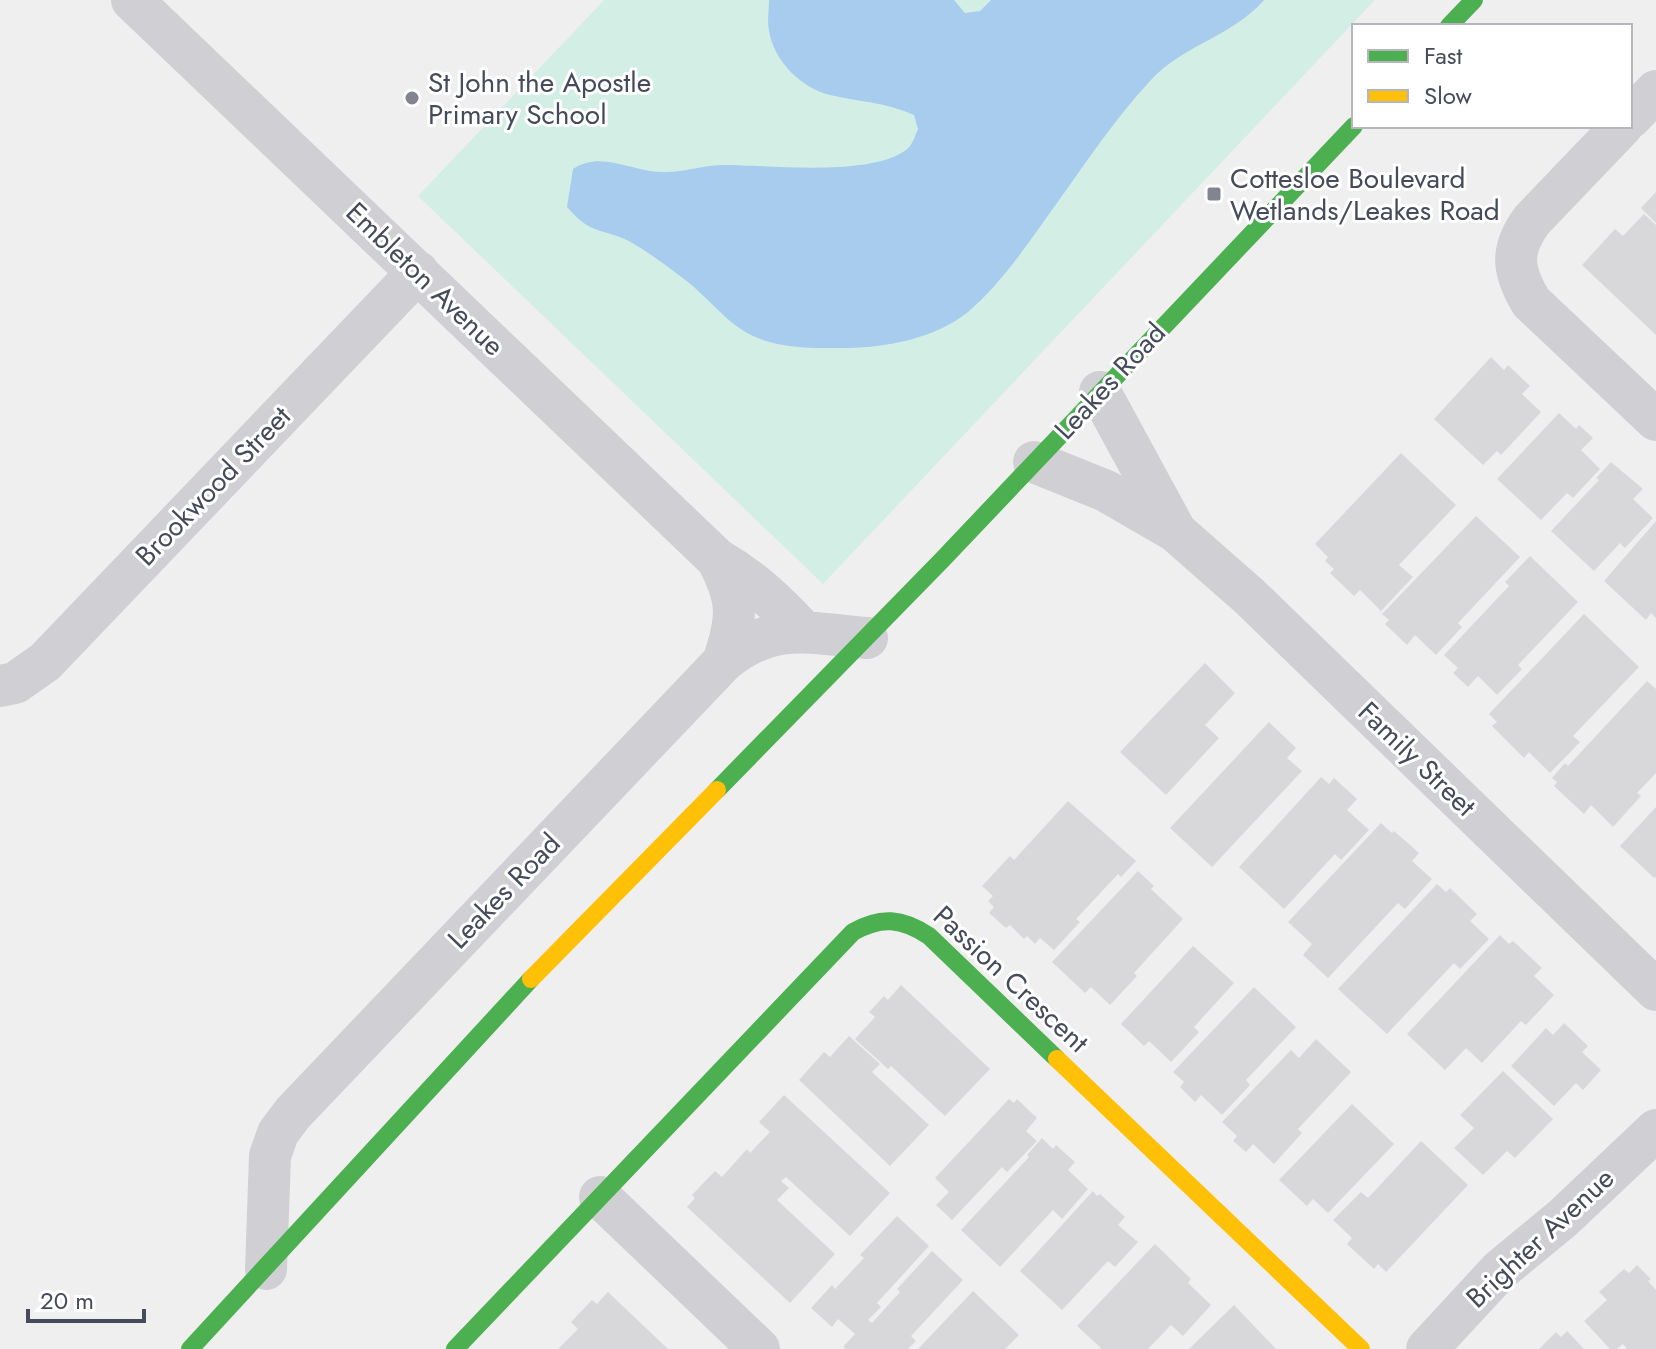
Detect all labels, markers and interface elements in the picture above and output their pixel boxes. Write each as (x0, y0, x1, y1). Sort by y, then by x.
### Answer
legend (1352, 24, 1632, 128)
text: Fast (1424, 38, 1462, 73)
place label: St John the Apostle Primary School (428, 62, 651, 135)
text: Slow (1424, 78, 1472, 113)
marker: St John the Apostle Primary School (403, 89, 421, 107)
place label: Cottesloe Boulevard Wetlands/Leakes Road (1230, 158, 1500, 231)
marker: Cottesloe Boulevard Wetlands/Leakes Road (1205, 185, 1223, 203)
street label: Embleton Avenue (337, 193, 513, 365)
street label: Leakes Road (1045, 313, 1175, 449)
street label: Brookwood Street (126, 397, 300, 575)
street label: Family Street (1349, 692, 1485, 826)
street label: Leakes Road (438, 824, 570, 958)
street label: Passion Crescent (924, 896, 1098, 1062)
street label: Brighter Avenue (1457, 1158, 1623, 1318)
scale bar (28, 1273, 144, 1323)
text: 20 m (40, 1283, 94, 1318)

